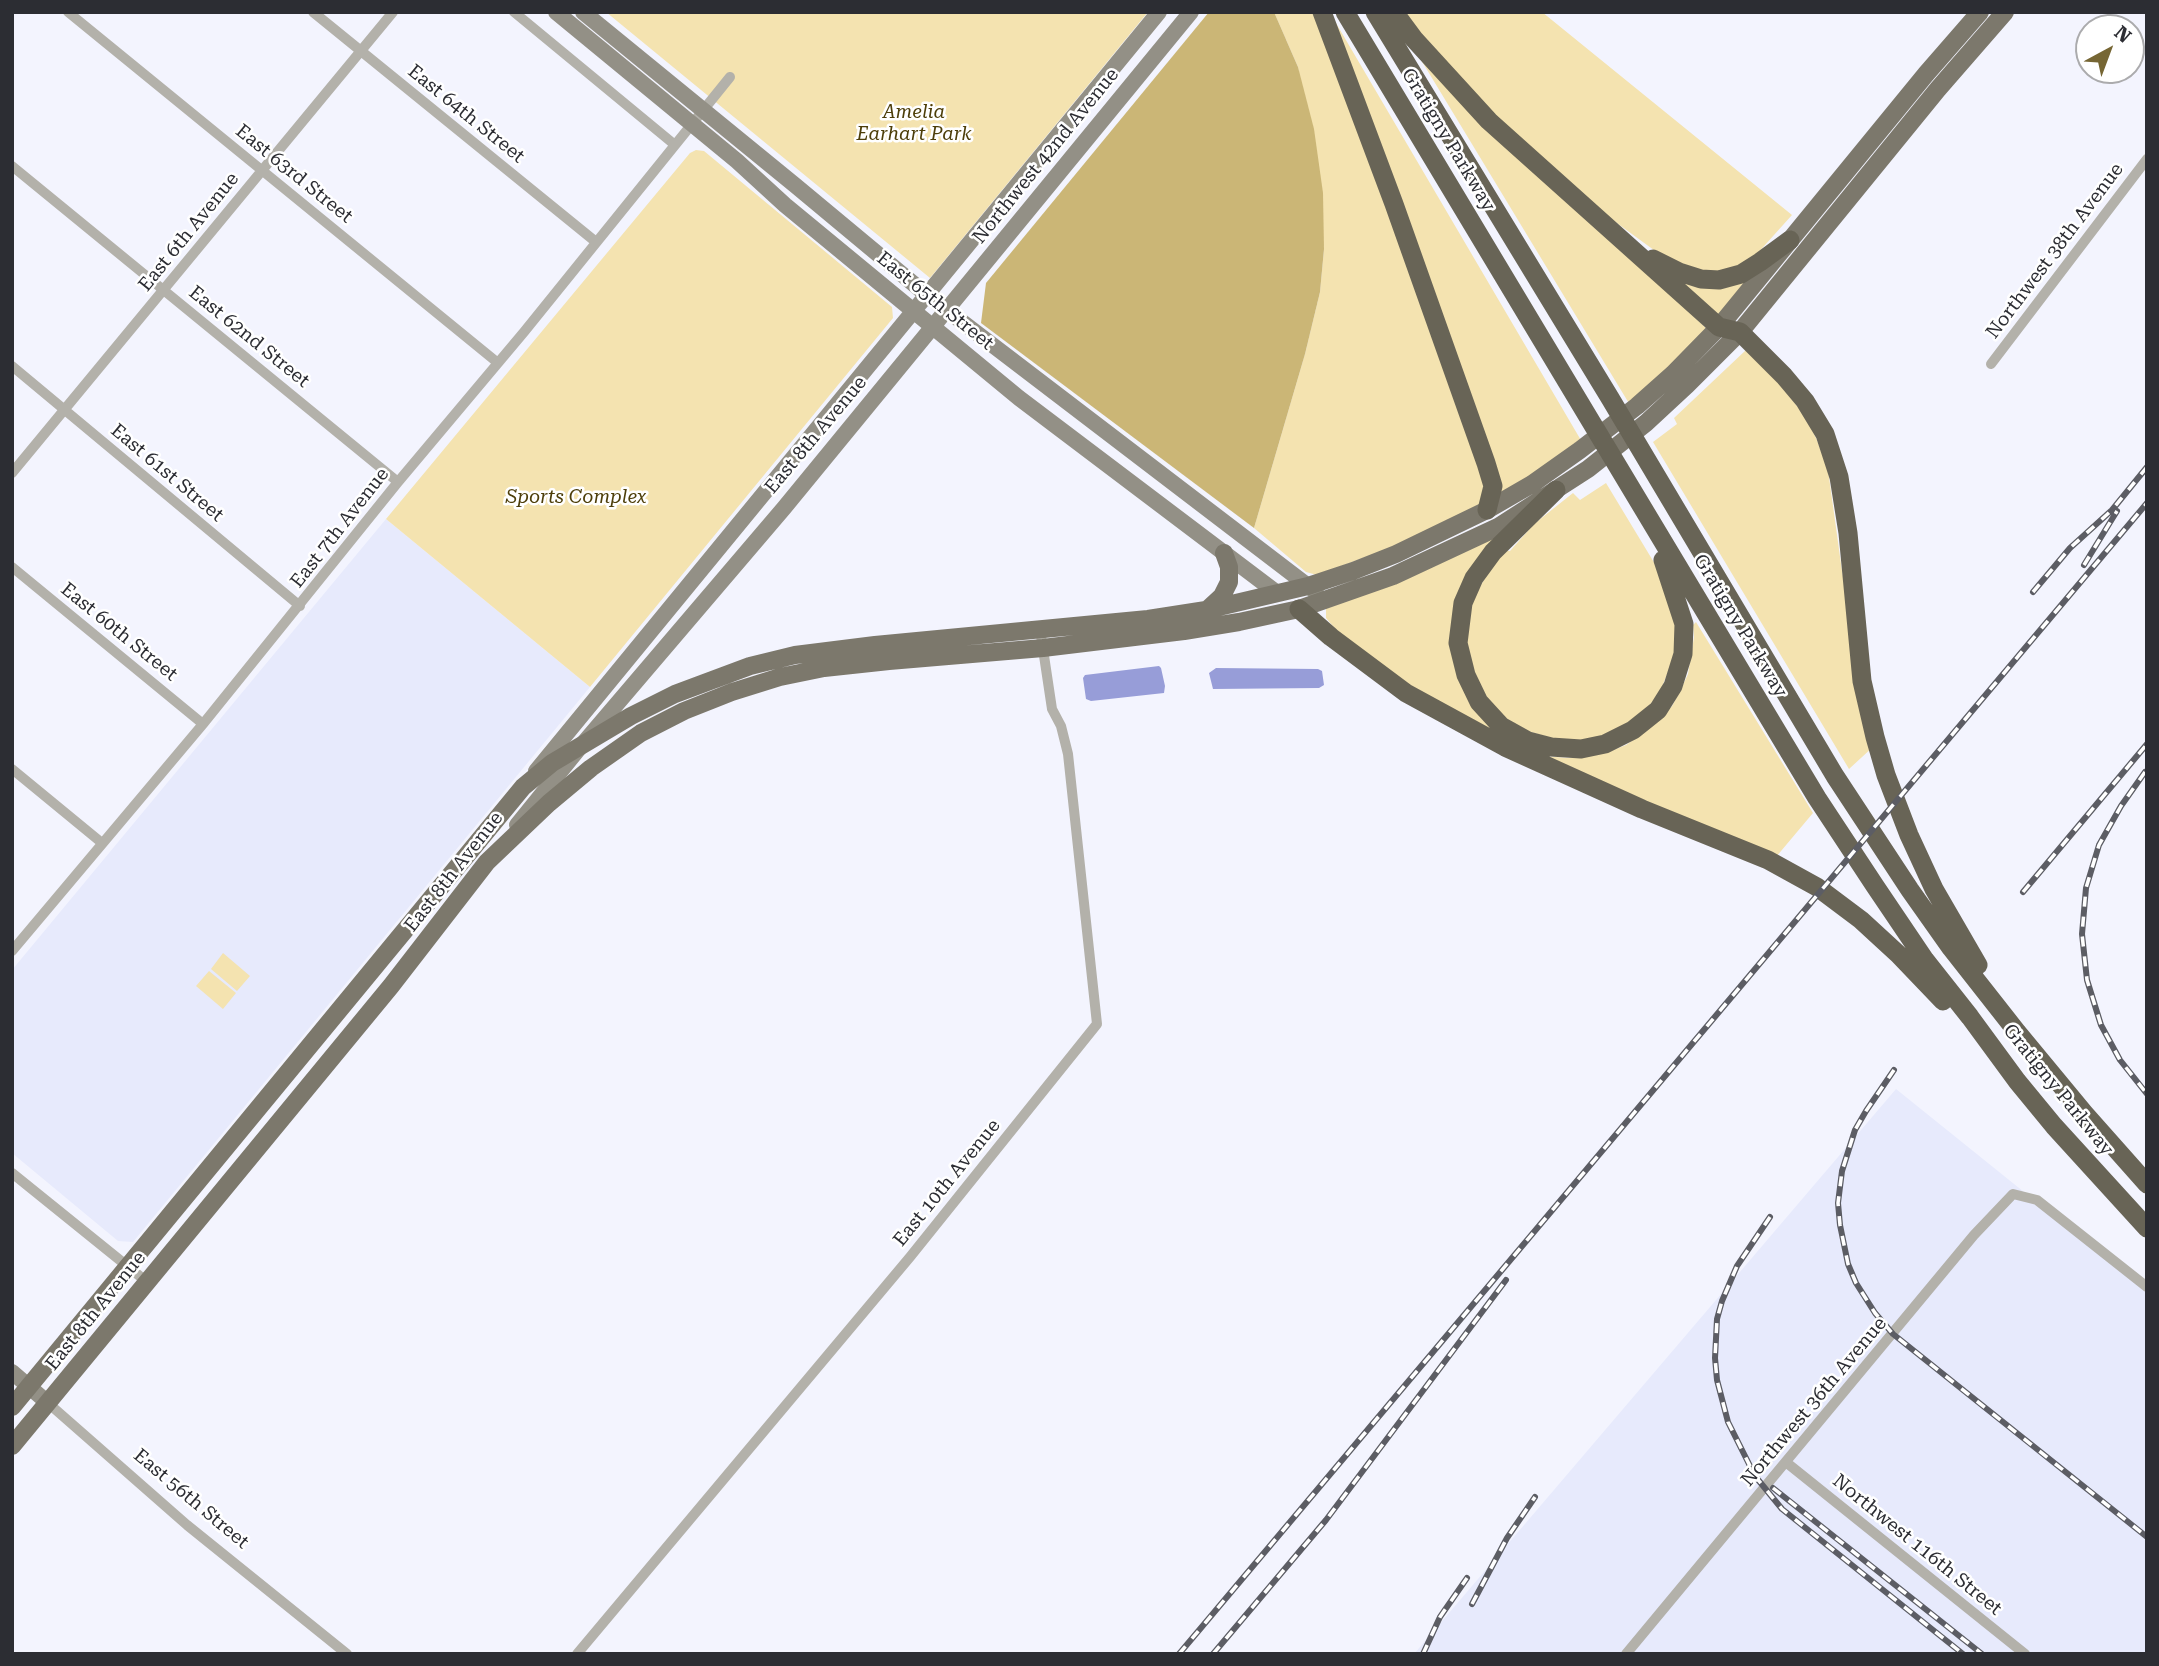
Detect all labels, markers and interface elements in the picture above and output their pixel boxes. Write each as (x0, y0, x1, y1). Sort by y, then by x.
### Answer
north arrow (2075, 14, 2145, 84)
text: N (2110, 21, 2136, 48)
street label: East 64th Street (403, 60, 529, 168)
street label: Northwest 42nd Avenue (968, 64, 1124, 248)
street label: Gratigny Parkway (1396, 64, 1500, 216)
park label: Amelia Earhart Park (856, 101, 972, 145)
street label: East 63rd Street (231, 120, 357, 228)
street label: Northwest 38th Avenue (1981, 159, 2129, 343)
street label: East 6th Avenue (134, 168, 244, 296)
street label: East 65th Street (872, 247, 998, 355)
street label: East 62nd Street (184, 281, 314, 393)
street label: East 8th Avenue (760, 372, 872, 498)
street label: East 61st Street (106, 419, 228, 527)
street label: East 7th Avenue (286, 463, 394, 593)
park label: Sports Complex (506, 486, 646, 508)
street label: Gratigny Parkway (1688, 550, 1792, 702)
street label: East 60th Street (56, 578, 182, 686)
street label: East 8th Avenue (400, 807, 508, 937)
street label: Gratigny Parkway (1998, 1020, 2118, 1160)
street label: East 10th Avenue (889, 1115, 1005, 1251)
street label: East 8th Avenue (41, 1247, 151, 1375)
street label: Northwest 36th Avenue (1736, 1313, 1892, 1491)
street label: East 56th Street (129, 1444, 253, 1554)
street label: Northwest 116th Street (1828, 1470, 2006, 1620)

